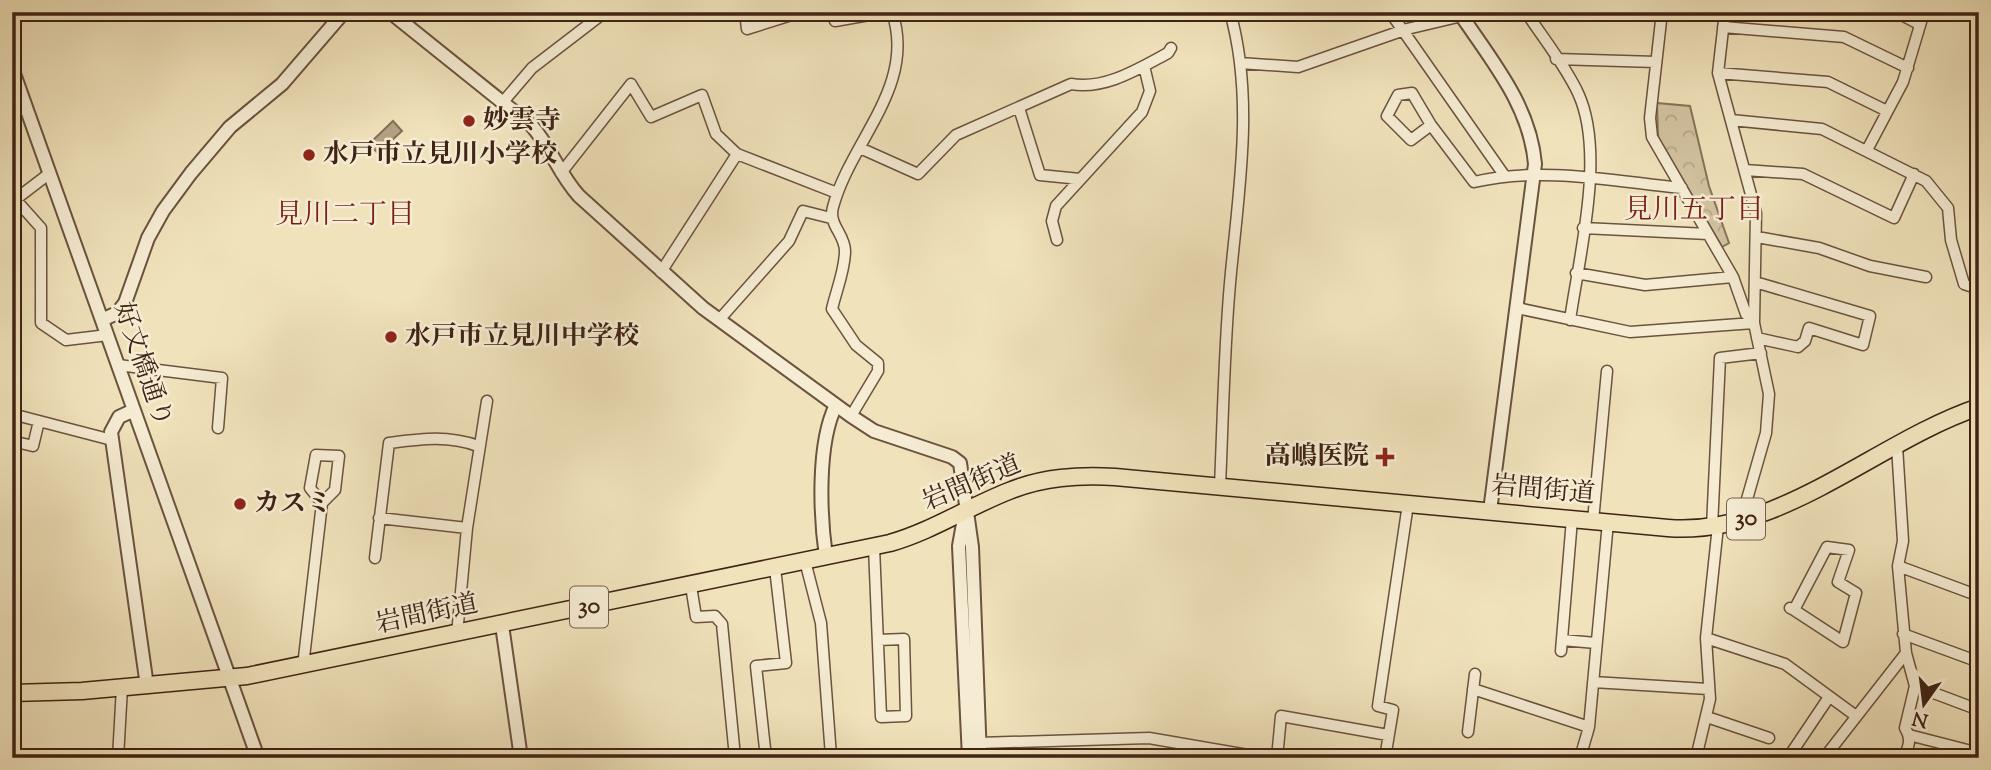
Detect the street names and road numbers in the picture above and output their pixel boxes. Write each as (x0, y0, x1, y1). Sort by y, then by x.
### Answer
street label: 好文橋通り (103, 298, 181, 432)
street label: 岩間街道 (917, 447, 1027, 521)
street label: 岩間街道 (1490, 468, 1596, 514)
road number: 30 (1727, 498, 1765, 540)
street label: 岩間街道 (372, 586, 482, 644)
road number: 30 (570, 586, 608, 628)

